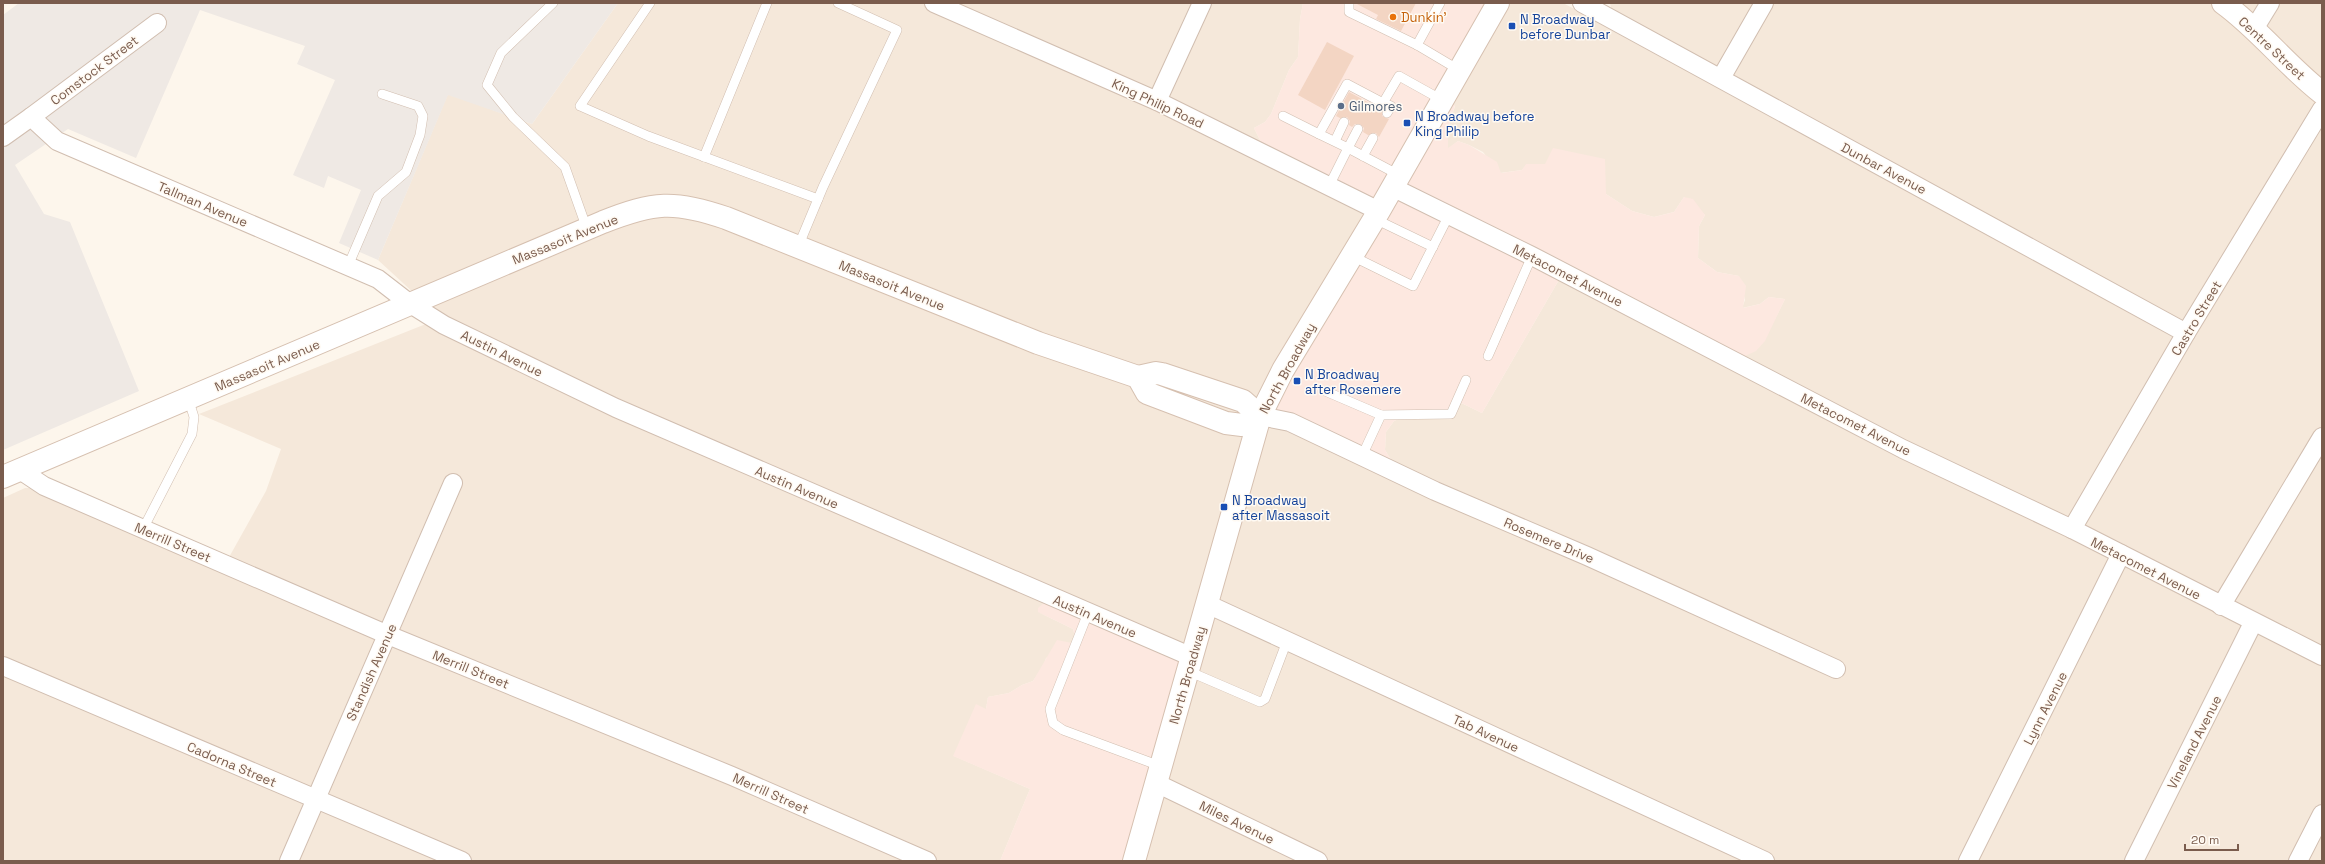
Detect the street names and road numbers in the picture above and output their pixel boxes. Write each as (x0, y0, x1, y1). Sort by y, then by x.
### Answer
street label: Centre Street (2235, 13, 2309, 84)
street label: Comstock Street (47, 32, 142, 109)
street label: King Philip Road (1109, 75, 1207, 132)
street label: Dunbar Avenue (1838, 139, 1929, 198)
street label: Tallman Avenue (155, 178, 250, 231)
street label: Massasoit Avenue (510, 210, 621, 268)
street label: Metacomet Avenue (1510, 240, 1626, 311)
street label: Massasoit Avenue (836, 256, 947, 314)
street label: Castro Street (2167, 278, 2225, 359)
street label: North Broadway (1255, 320, 1319, 417)
street label: Austin Avenue (458, 326, 546, 381)
street label: Massasoit Avenue (212, 336, 322, 395)
street label: Metacomet Avenue (1798, 389, 1914, 460)
street label: Austin Avenue (752, 462, 841, 513)
street label: Rosemere Drive (1501, 514, 1597, 567)
street label: Merrill Street (132, 519, 214, 566)
street label: Metacomet Avenue (2088, 533, 2204, 604)
street label: Austin Avenue (1050, 591, 1139, 642)
street label: Standish Avenue (342, 621, 401, 724)
street label: North Broadway (1165, 624, 1210, 726)
street label: Merrill Street (430, 646, 512, 693)
street label: Lynn Avenue (2020, 669, 2071, 748)
street label: Vineland Avenue (2163, 692, 2225, 792)
street label: Tab Avenue (1450, 711, 1522, 756)
street label: Cadorna Street (185, 738, 279, 791)
street label: Merrill Street (730, 769, 811, 818)
street label: Miles Avenue (1197, 797, 1277, 848)

